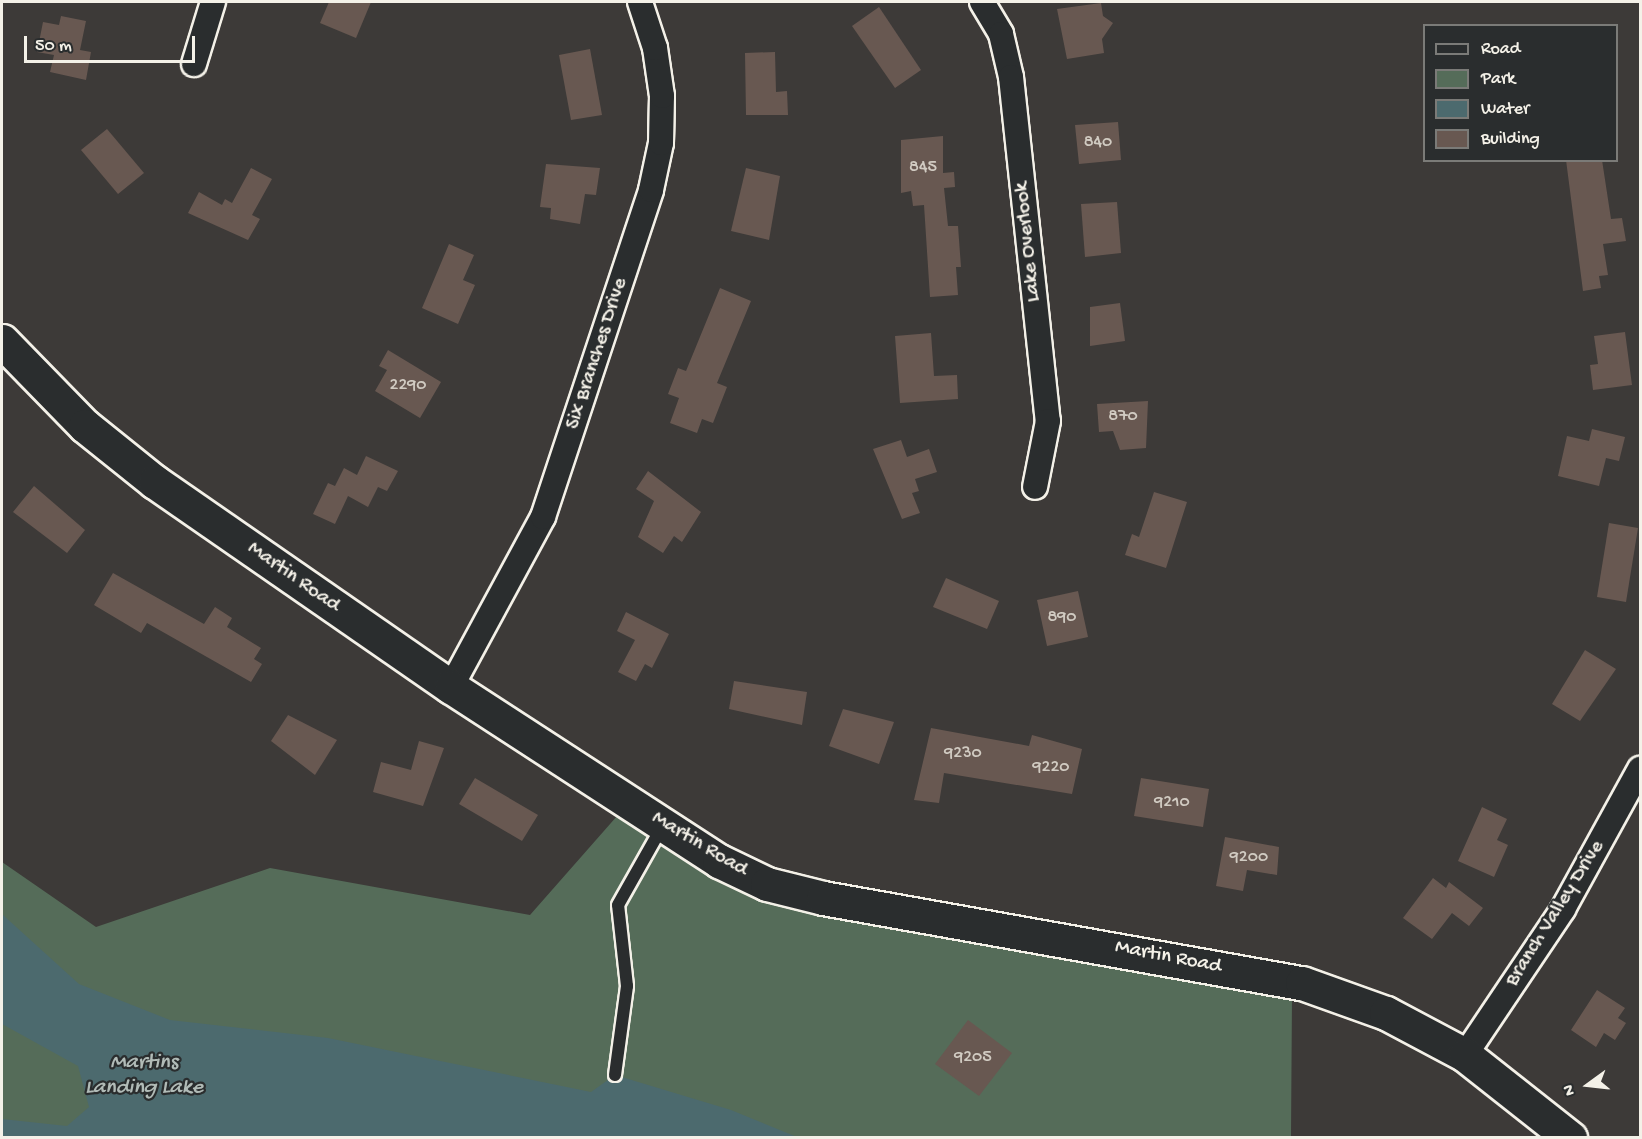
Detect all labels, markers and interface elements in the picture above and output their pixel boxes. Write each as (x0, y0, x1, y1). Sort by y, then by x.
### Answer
scale bar (27, 24, 198, 62)
legend (1423, 24, 1618, 162)
text: 50 m (35, 36, 72, 57)
text: Road (1481, 39, 1520, 60)
text: Park (1481, 69, 1515, 90)
text: Water (1481, 99, 1529, 120)
text: Building (1481, 129, 1540, 150)
house number: 840 (1084, 132, 1112, 154)
house number: 845 (909, 157, 937, 179)
street label: Lake Overlook (1010, 181, 1048, 303)
street label: Six Branches Drive (562, 275, 634, 433)
house number: 2290 (390, 375, 426, 397)
house number: 870 (1108, 406, 1138, 428)
street label: Martin Road (242, 537, 344, 619)
house number: 890 (1047, 607, 1077, 629)
house number: 9230 (944, 743, 982, 765)
house number: 9220 (1033, 757, 1069, 779)
house number: 9210 (1154, 792, 1190, 814)
street label: Martin Road (646, 806, 752, 884)
street label: Branch Valley Drive (1501, 836, 1611, 992)
house number: 9200 (1230, 847, 1268, 869)
street label: Martin Road (1113, 935, 1223, 981)
house number: 9205 (954, 1047, 992, 1069)
water label: Martins Landing Lake (85, 1050, 203, 1102)
north arrow (1558, 1055, 1618, 1115)
text: N (1560, 1082, 1581, 1097)

